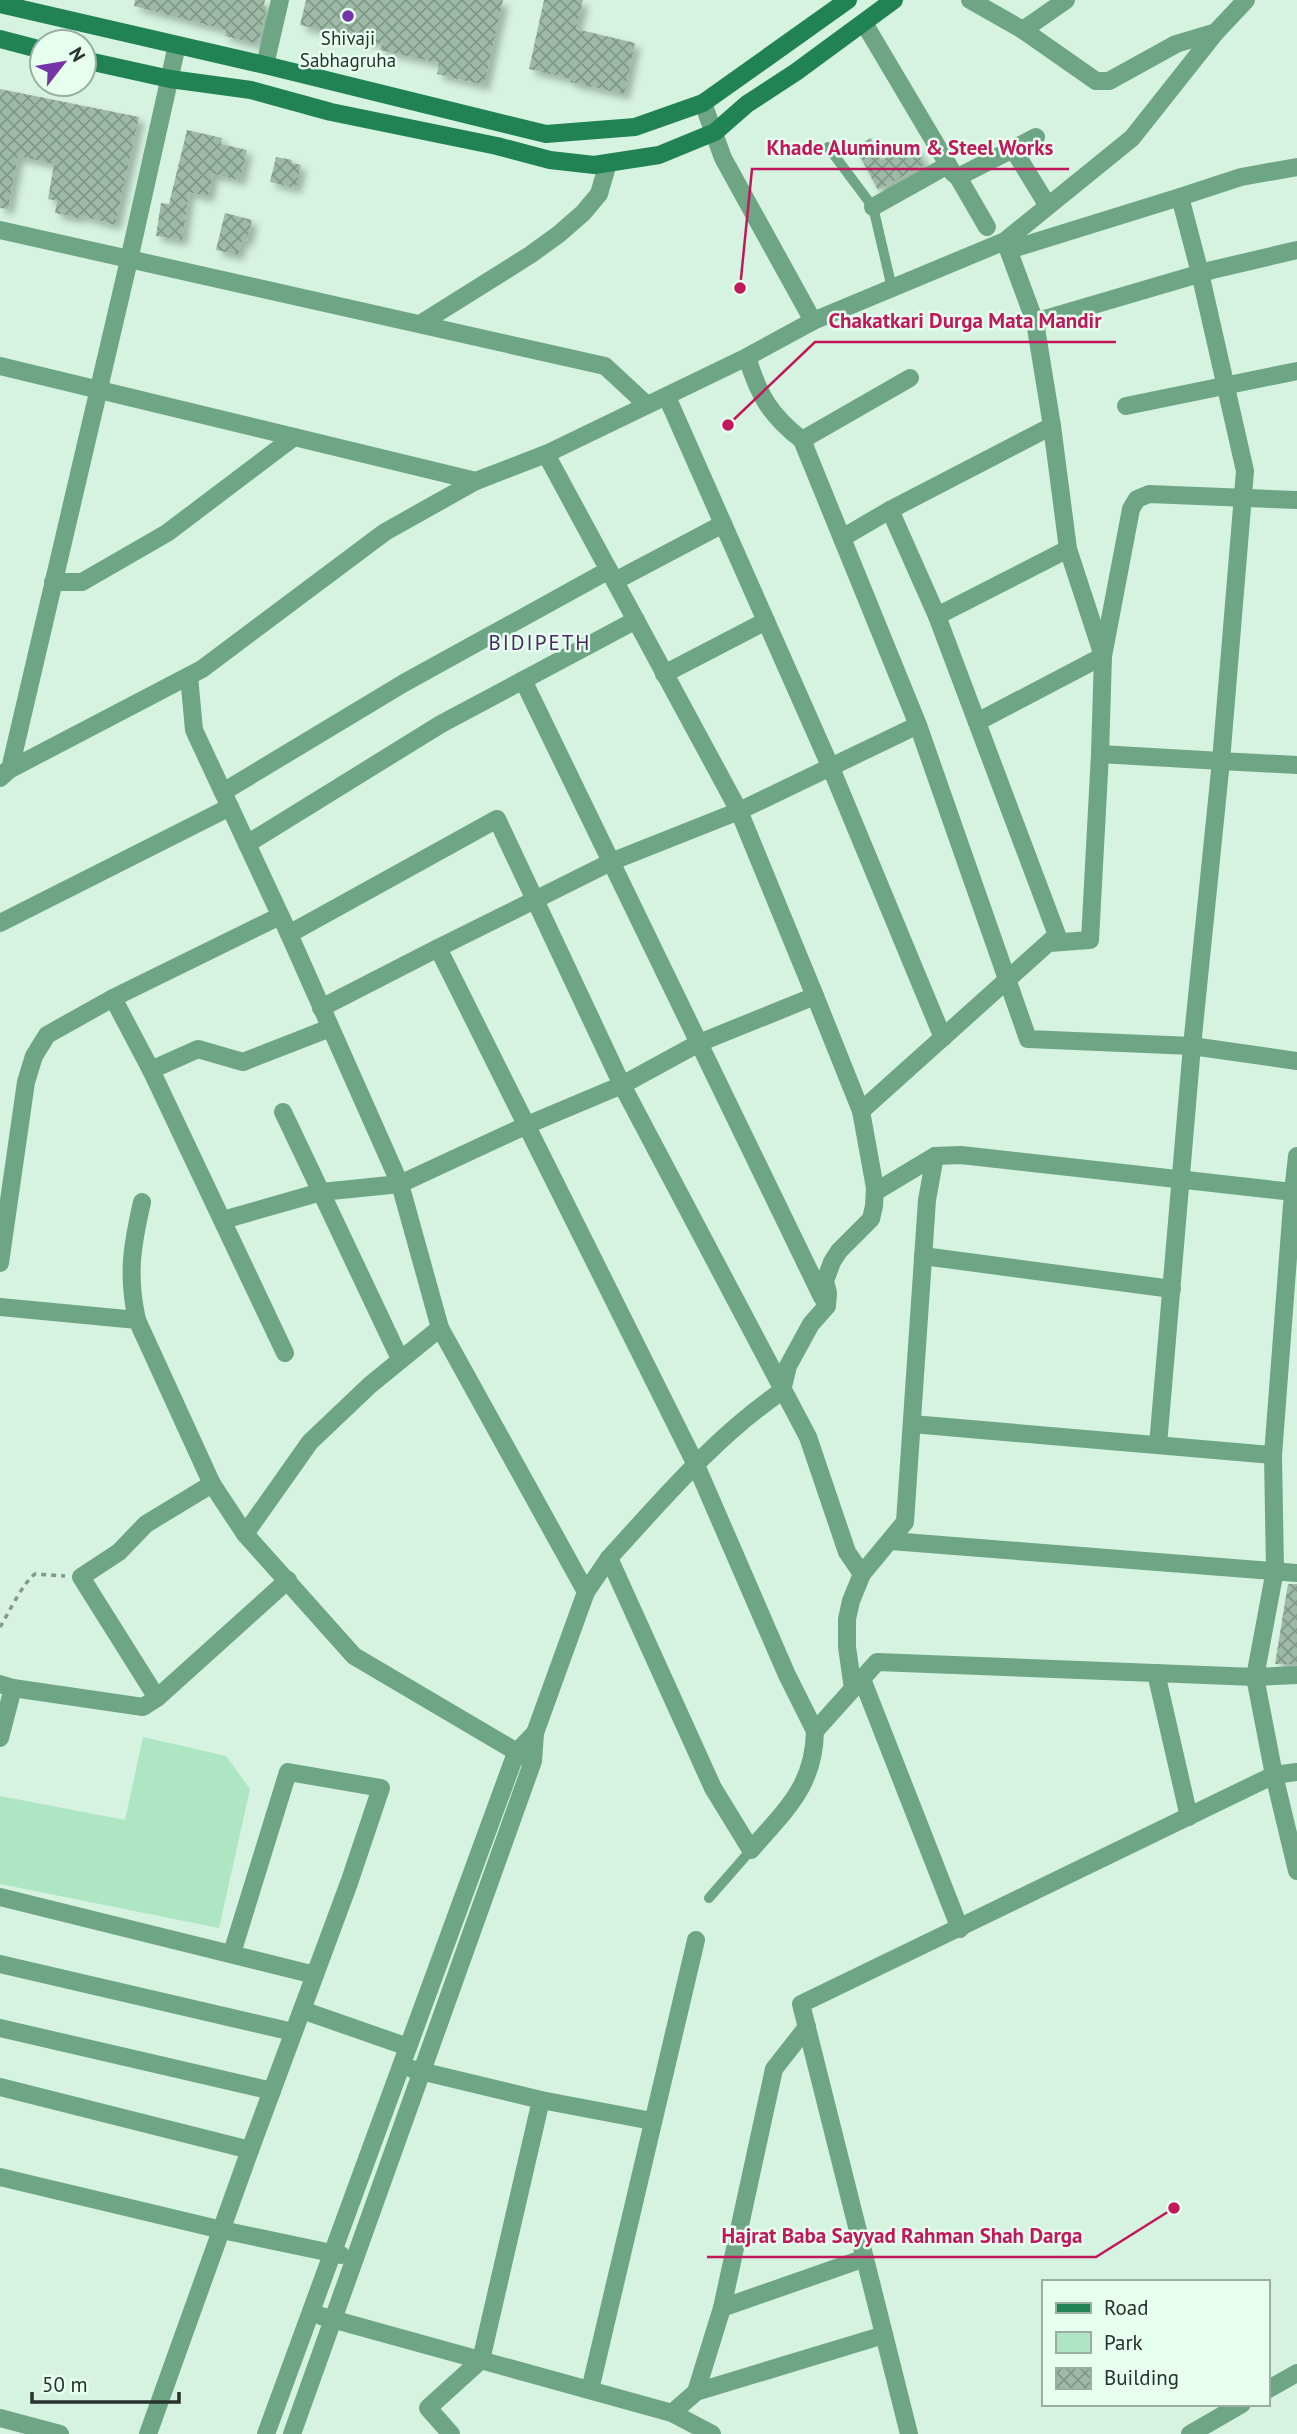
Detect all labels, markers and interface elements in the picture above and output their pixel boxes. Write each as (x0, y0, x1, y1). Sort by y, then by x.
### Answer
marker: Shivaji Sabhagruha (340, 8, 356, 24)
place label: Shivaji Sabhagruha (300, 26, 396, 72)
north arrow (28, 28, 98, 98)
text: N (64, 43, 91, 66)
callout: Khade Aluminum & Steel Works (752, 127, 1069, 169)
text: Khade Aluminum & Steel Works (767, 134, 1054, 161)
callout: Chakatkari Durga Mata Mandir (815, 300, 1116, 342)
text: Chakatkari Durga Mata Mandir (828, 307, 1102, 334)
district label: BIDIPETH (489, 629, 591, 656)
callout: Hajrat Baba Sayyad Rahman Shah Darga (707, 2215, 1096, 2257)
text: Hajrat Baba Sayyad Rahman Shah Darga (722, 2222, 1082, 2249)
legend (1042, 2280, 1269, 2406)
text: Road (1104, 2294, 1148, 2321)
text: Park (1104, 2329, 1143, 2356)
scale bar (32, 2360, 178, 2404)
text: Building (1104, 2364, 1179, 2391)
text: 50 m (42, 2371, 88, 2398)

